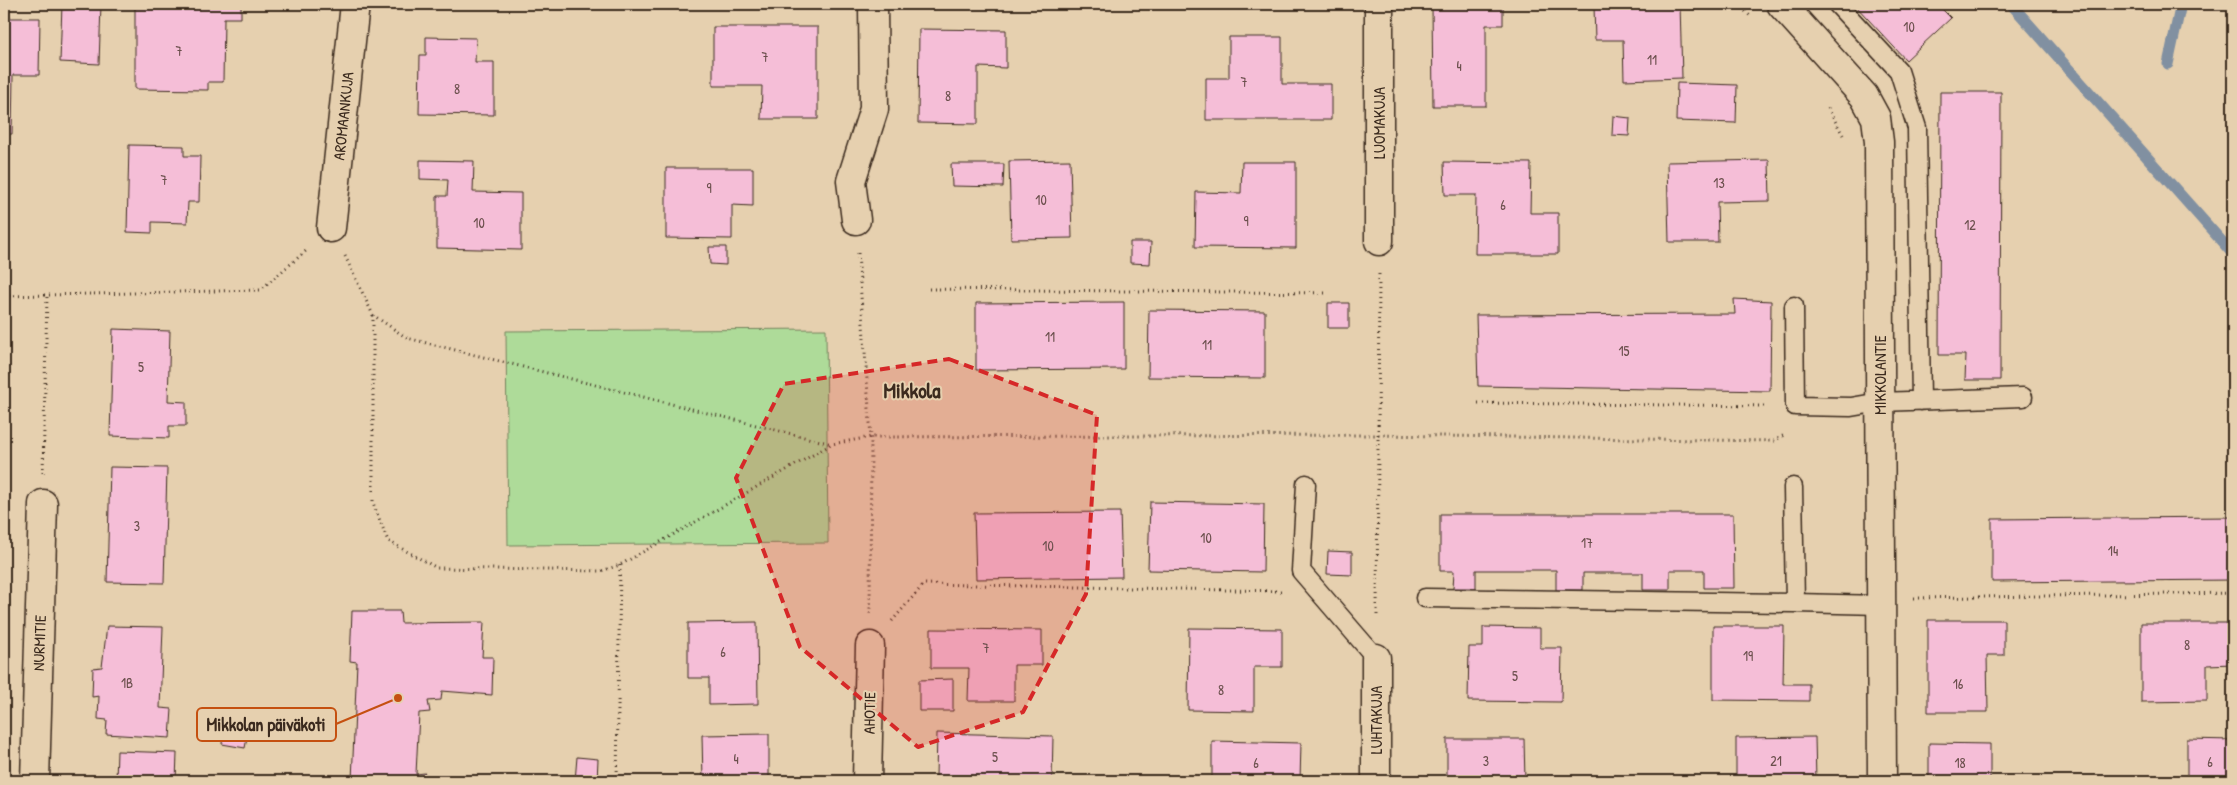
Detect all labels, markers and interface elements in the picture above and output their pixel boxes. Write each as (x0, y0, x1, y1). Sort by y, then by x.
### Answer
house number: 10 (1903, 17, 1915, 36)
house number: 7 (176, 41, 183, 60)
house number: 7 (762, 47, 769, 66)
house number: 11 (1647, 50, 1657, 69)
house number: 4 (1456, 56, 1462, 75)
street label: AROMAANKUJA (327, 71, 359, 161)
house number: 7 (1241, 72, 1248, 91)
house number: 8 (454, 79, 460, 98)
house number: 8 (945, 86, 951, 105)
street label: LUOMAKUJA (1368, 87, 1390, 159)
house number: 7 (161, 170, 168, 189)
house number: 13 (1713, 173, 1725, 192)
house number: 9 (706, 178, 712, 197)
house number: 10 (1035, 190, 1047, 209)
house number: 6 (1500, 195, 1506, 214)
house number: 9 (1243, 211, 1249, 230)
house number: 10 (473, 213, 485, 232)
house number: 12 (1964, 215, 1976, 234)
house number: 11 (1045, 327, 1055, 346)
house number: 11 (1202, 335, 1212, 354)
street label: MIKKOLANTIE (1869, 335, 1891, 415)
house number: 15 (1618, 341, 1630, 360)
house number: 5 (138, 357, 144, 376)
district label: Mikkola (884, 376, 941, 405)
house number: 3 (134, 516, 140, 535)
house number: 10 (1200, 528, 1212, 547)
house number: 17 (1581, 533, 1593, 552)
house number: 10 (1042, 536, 1054, 555)
house number: 14 (2108, 541, 2118, 560)
street label: NURMITIE (27, 615, 51, 671)
house number: 8 (2184, 635, 2190, 654)
house number: 7 (983, 638, 990, 657)
house number: 6 (720, 642, 726, 661)
house number: 19 (1743, 646, 1753, 665)
house number: 5 (1512, 666, 1518, 685)
house number: 1B (121, 673, 133, 692)
house number: 16 (1953, 674, 1964, 693)
house number: 8 (1218, 680, 1224, 699)
street label: LUHTAKUJA (1365, 686, 1387, 754)
street label: AHOTIE (858, 692, 880, 734)
callout: Mikkolan päiväkoti (197, 708, 336, 741)
text: Mikkolan päiväkoti (206, 712, 326, 738)
house number: 5 (992, 747, 998, 766)
house number: 4 (733, 749, 739, 768)
house number: 3 (1483, 751, 1489, 770)
house number: 21 (1770, 751, 1782, 770)
house number: 6 (2207, 752, 2213, 771)
house number: 6 (1253, 753, 1259, 772)
house number: 18 (1954, 753, 1966, 772)

